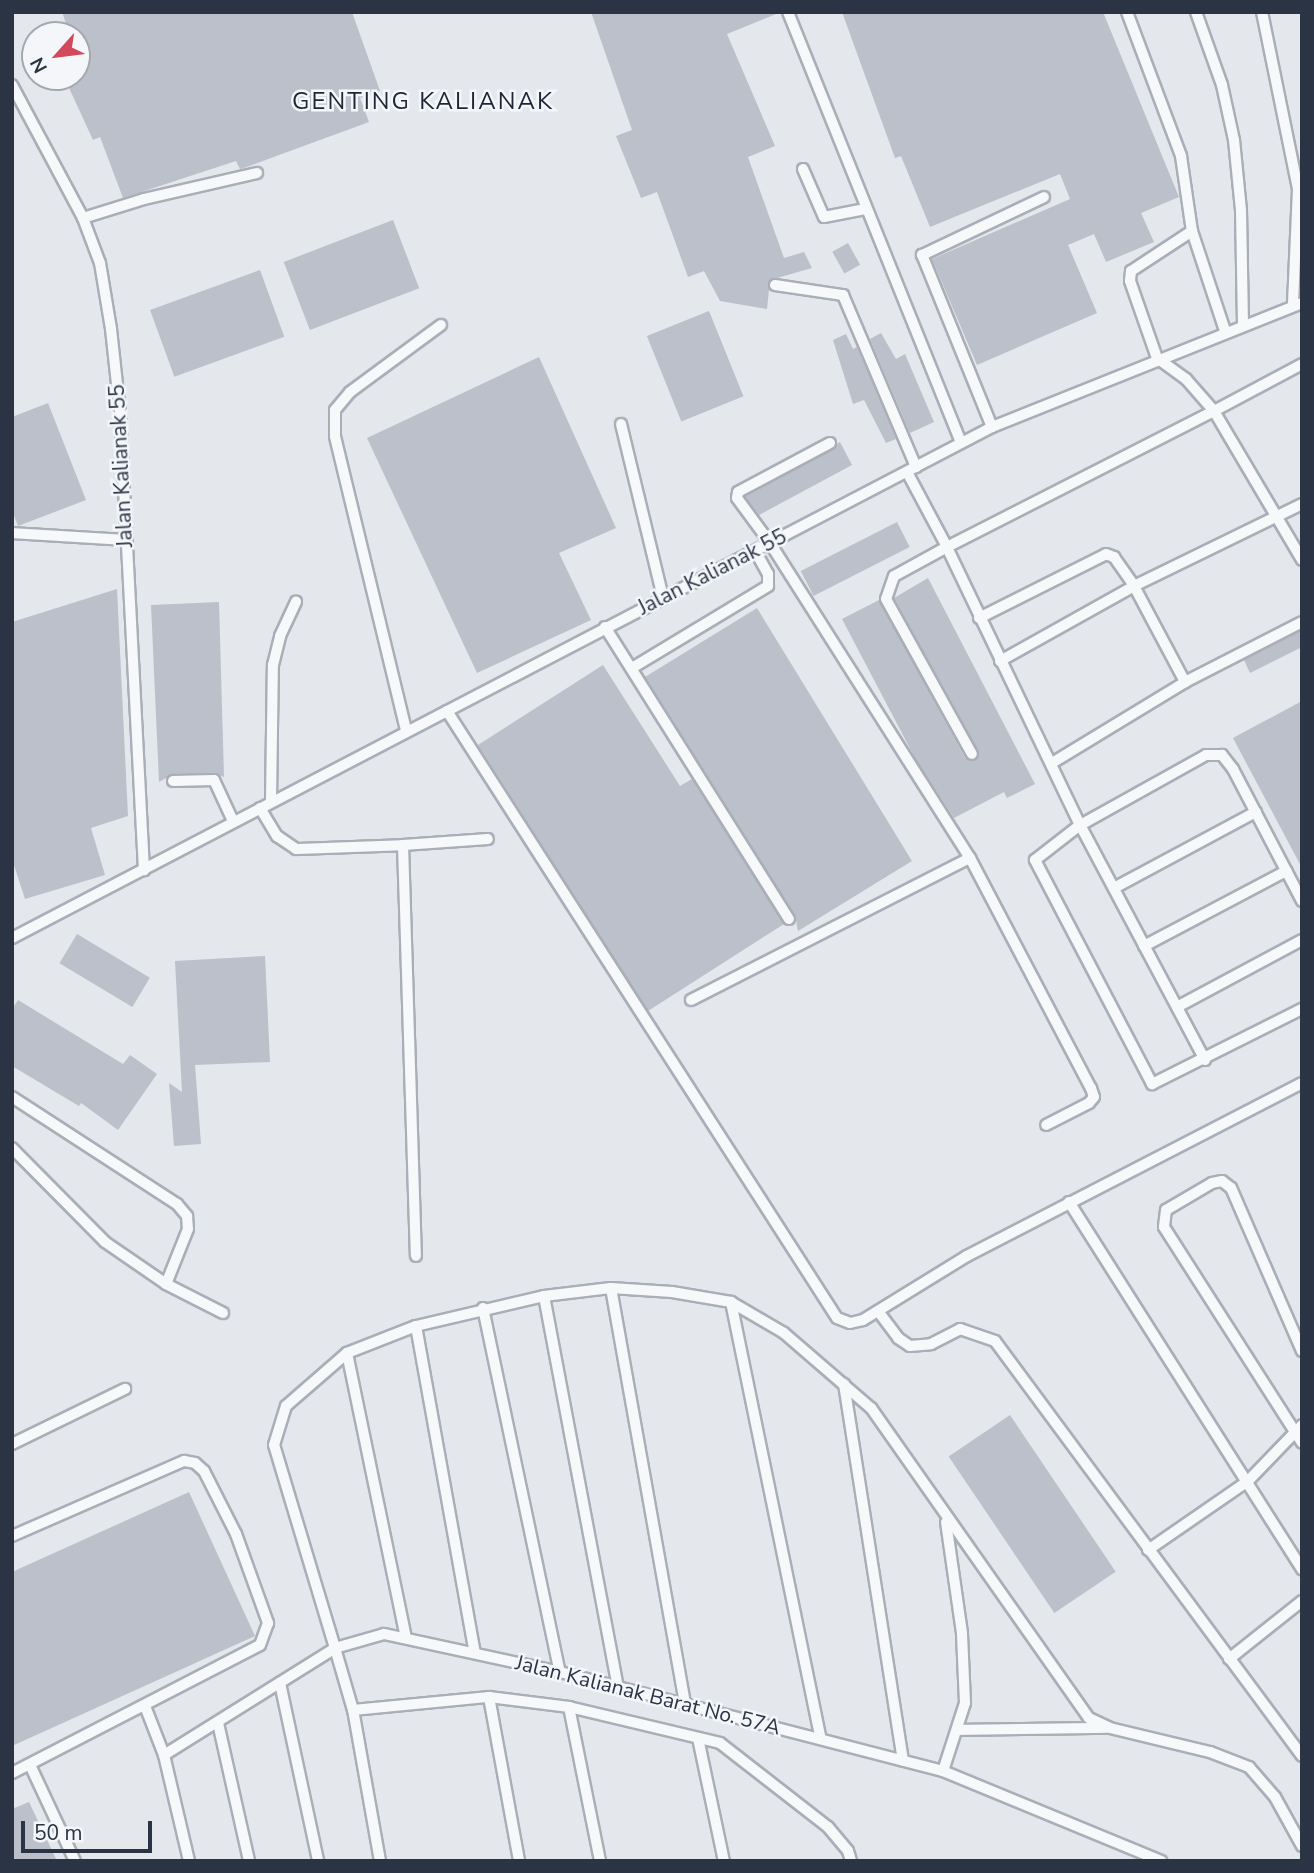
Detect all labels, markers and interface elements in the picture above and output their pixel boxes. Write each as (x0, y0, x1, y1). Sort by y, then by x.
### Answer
north arrow (21, 21, 91, 91)
text: N (24, 53, 54, 77)
district label: GENTING KALIANAK (294, 88, 552, 116)
street label: Jalan Kalianak 55 (104, 384, 138, 548)
street label: Jalan Kalianak 55 (634, 524, 790, 620)
street label: Jalan Kalianak Barat No. 57A (513, 1650, 783, 1740)
scale bar (24, 1806, 156, 1850)
text: 50 m (34, 1819, 83, 1847)

